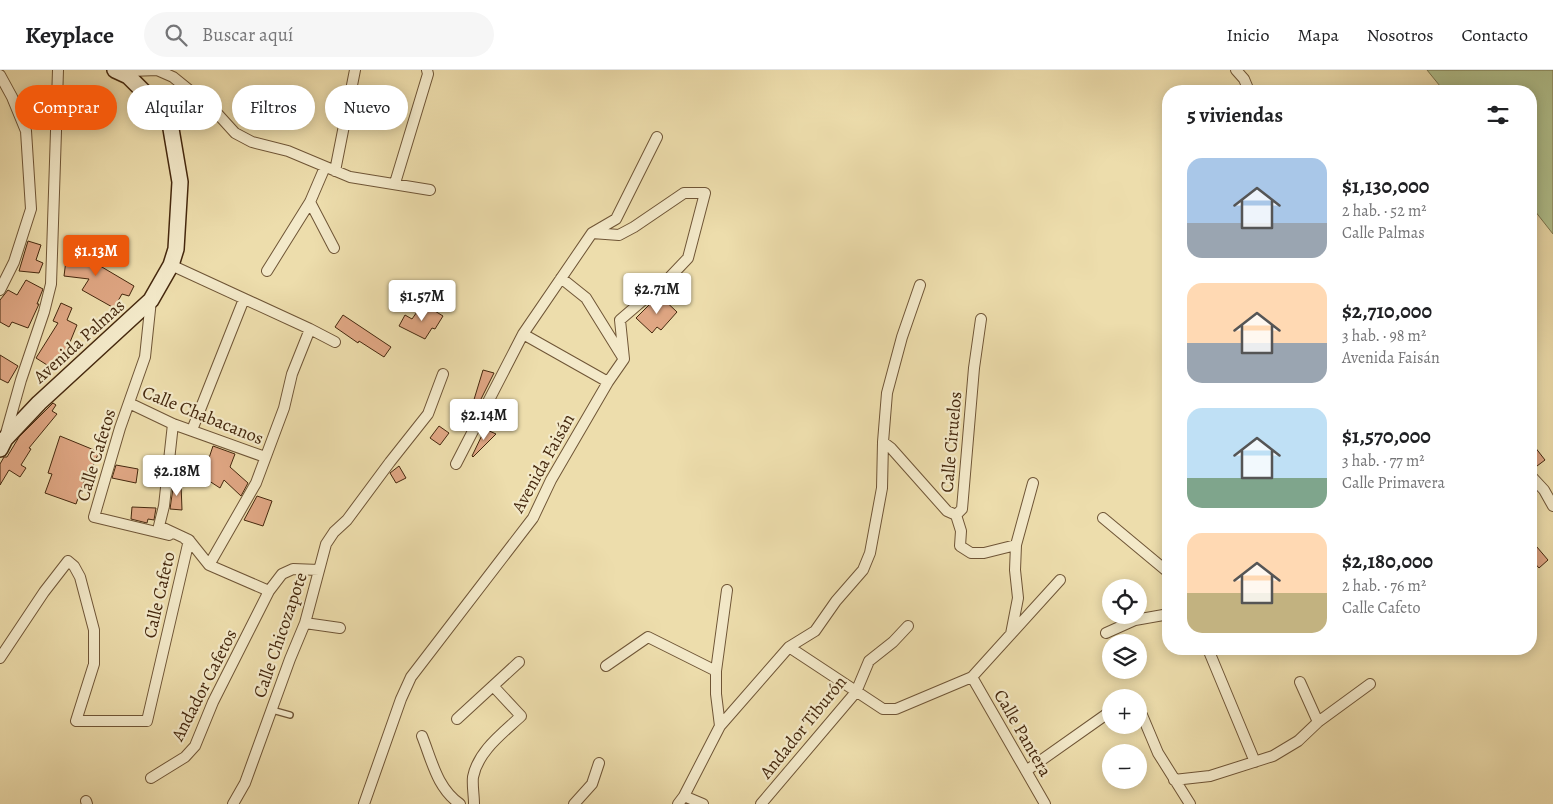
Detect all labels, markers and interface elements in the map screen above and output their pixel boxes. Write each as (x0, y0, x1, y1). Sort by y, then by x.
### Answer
search box (144, 12, 494, 57)
text: Keyplace (25, 19, 114, 51)
icon: search (162, 21, 190, 49)
text: Buscar aquí (202, 22, 293, 48)
text: Inicio (1226, 23, 1269, 47)
text: Mapa (1297, 23, 1339, 47)
text: Nosotros (1367, 23, 1433, 47)
text: Contacto (1461, 23, 1528, 47)
chip: Comprar (15, 85, 117, 130)
chip: Alquilar (127, 85, 222, 130)
chip: Filtros (232, 85, 315, 130)
chip: Nuevo (325, 85, 408, 130)
text: 5 viviendas (1187, 101, 1283, 129)
icon: filters (1484, 101, 1512, 129)
text: $1,130,000 (1342, 172, 1429, 200)
icon: home (1227, 178, 1287, 238)
text: 2 hab. · 52 m² (1342, 200, 1427, 222)
text: Calle Palmas (1342, 222, 1425, 244)
pin: $1.13M (55, 234, 137, 277)
text: $1.13M (74, 240, 118, 262)
pin: $2.71M (616, 272, 698, 315)
text: $2.71M (634, 278, 680, 300)
pin: $1.57M (381, 280, 463, 322)
text: $1.57M (400, 285, 444, 307)
street label: Avenida Palmas (27, 293, 130, 389)
text: $2,710,000 (1342, 297, 1432, 325)
icon: home (1227, 303, 1287, 363)
text: 3 hab. · 98 m² (1342, 325, 1426, 347)
text: Avenida Faisán (1342, 347, 1440, 369)
street label: Calle Chabacanos (139, 380, 267, 450)
street label: Calle Ciruelos (935, 390, 967, 494)
pin: $2.14M (443, 398, 525, 441)
text: $2.14M (461, 404, 507, 426)
street label: Calle Cafetos (71, 406, 121, 504)
street label: Avenida Faisán (505, 409, 580, 518)
text: $1,570,000 (1342, 422, 1431, 450)
icon: home (1227, 428, 1287, 488)
text: 3 hab. · 77 m² (1342, 450, 1425, 472)
pin: $2.18M (136, 454, 218, 497)
text: $2.18M (154, 460, 200, 482)
text: Calle Primavera (1342, 472, 1445, 494)
text: $2,180,000 (1342, 547, 1433, 575)
street label: Calle Cafeto (137, 549, 181, 641)
icon: home (1227, 553, 1287, 613)
street label: Calle Chicozapote (247, 569, 313, 701)
text: 2 hab. · 76 m² (1342, 575, 1426, 597)
map controls (1102, 579, 1147, 789)
button: locate (1102, 579, 1147, 624)
text: Calle Cafeto (1342, 597, 1421, 619)
street label: Andador Cafetos (165, 625, 243, 746)
button: layers (1102, 634, 1147, 679)
street label: Andador Tiburón (753, 670, 852, 784)
street label: Calle Pantera (988, 685, 1058, 782)
button: + (1102, 689, 1147, 734)
button: − (1102, 744, 1147, 789)

